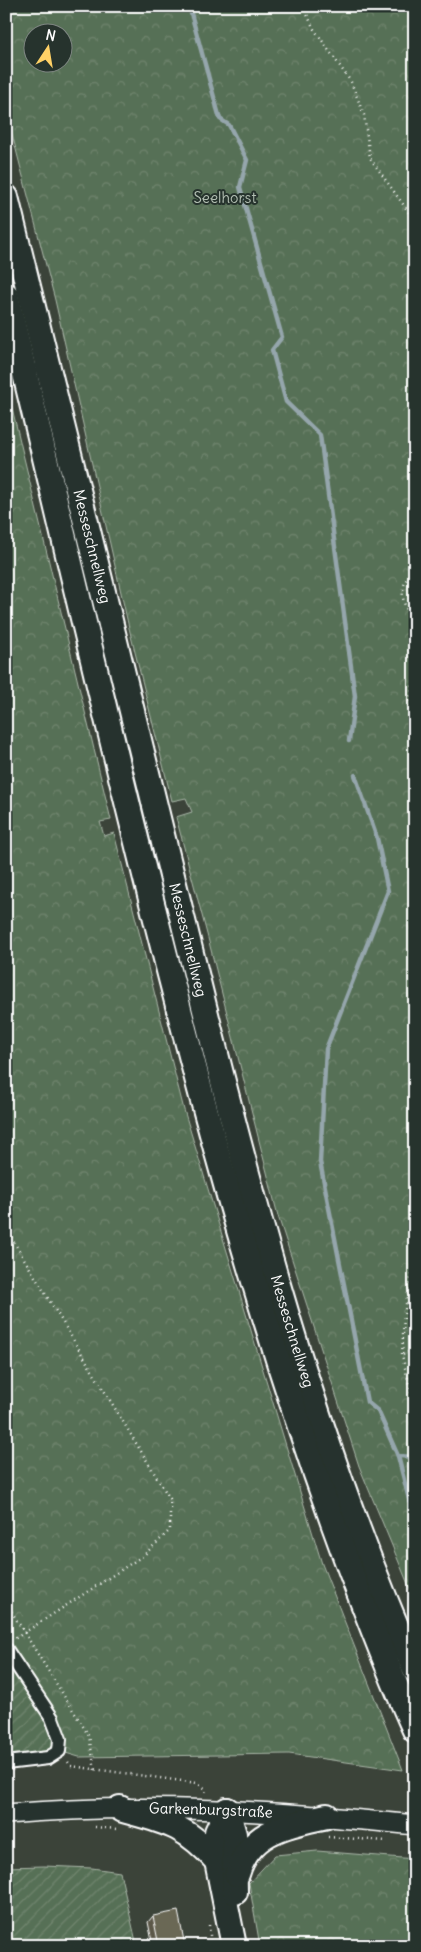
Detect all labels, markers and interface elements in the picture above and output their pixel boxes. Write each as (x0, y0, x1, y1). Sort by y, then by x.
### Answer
north arrow (22, 22, 72, 72)
text: N (44, 25, 57, 45)
park label: Seelhorst (194, 188, 256, 207)
street label: Messeschnellweg (69, 488, 116, 605)
street label: Messeschnellweg (165, 881, 211, 999)
street label: Messeschnellweg (267, 1273, 319, 1390)
street label: Garkenburgstraße (149, 1798, 273, 1822)

